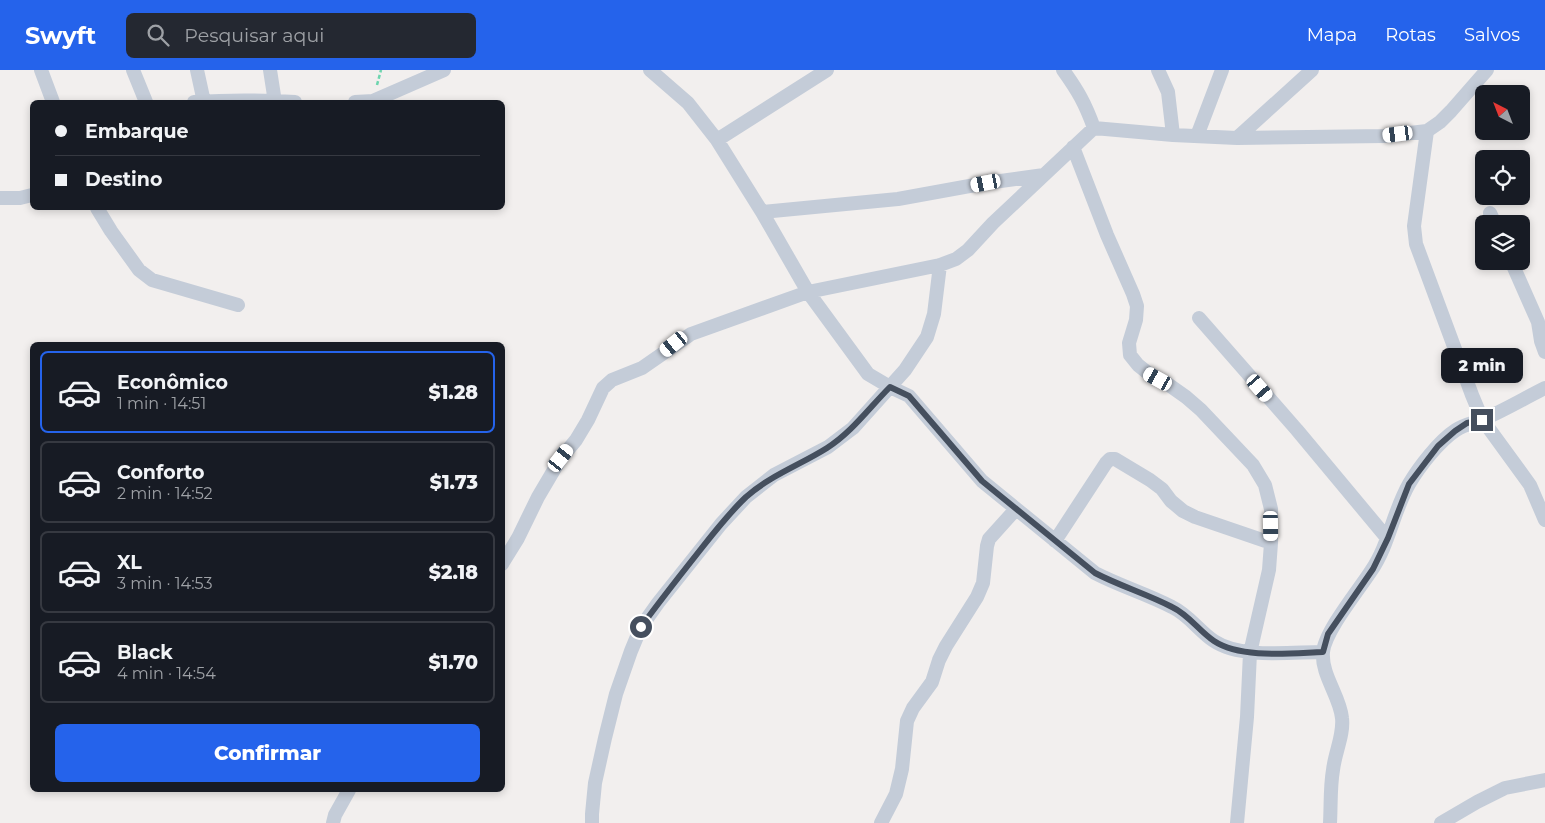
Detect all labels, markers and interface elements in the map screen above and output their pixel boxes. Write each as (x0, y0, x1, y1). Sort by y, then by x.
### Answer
search box (126, 13, 476, 58)
text: Swyft (25, 21, 96, 50)
icon: search (144, 21, 172, 49)
text: Pesquisar aqui (184, 24, 324, 47)
text: Mapa (1307, 24, 1357, 46)
text: Rotas (1385, 24, 1436, 46)
text: Salvos (1464, 24, 1520, 46)
north arrow (1475, 85, 1530, 140)
map controls (1475, 85, 1530, 270)
text: Embarque (85, 120, 189, 143)
car (1382, 125, 1413, 143)
button: locate (1475, 150, 1530, 205)
text: Destino (85, 168, 162, 191)
car (969, 173, 1002, 193)
button: layers (1475, 215, 1530, 270)
car (657, 329, 690, 359)
callout: 2 min (1441, 348, 1523, 382)
text: 2 min (1458, 356, 1506, 375)
car (1141, 365, 1174, 393)
icon: car (57, 370, 102, 415)
text: Econômico (117, 371, 228, 394)
car (1244, 372, 1275, 404)
text: $1.28 (429, 381, 478, 404)
text: 1 min · 14:51 (117, 394, 206, 413)
route end (1471, 409, 1493, 431)
car (545, 442, 576, 474)
icon: car (57, 460, 102, 505)
text: Conforto (117, 461, 205, 484)
text: $1.73 (430, 471, 478, 494)
text: 2 min · 14:52 (117, 484, 213, 503)
car (1263, 511, 1278, 541)
icon: car (57, 550, 102, 595)
text: XL (117, 551, 142, 574)
text: $2.18 (429, 561, 478, 584)
text: 3 min · 14:53 (117, 574, 213, 593)
route start (630, 616, 652, 638)
icon: car (57, 640, 102, 685)
text: Black (117, 641, 173, 664)
text: $1.70 (429, 651, 478, 674)
text: 4 min · 14:54 (117, 664, 216, 683)
button: Confirmar (55, 724, 480, 782)

